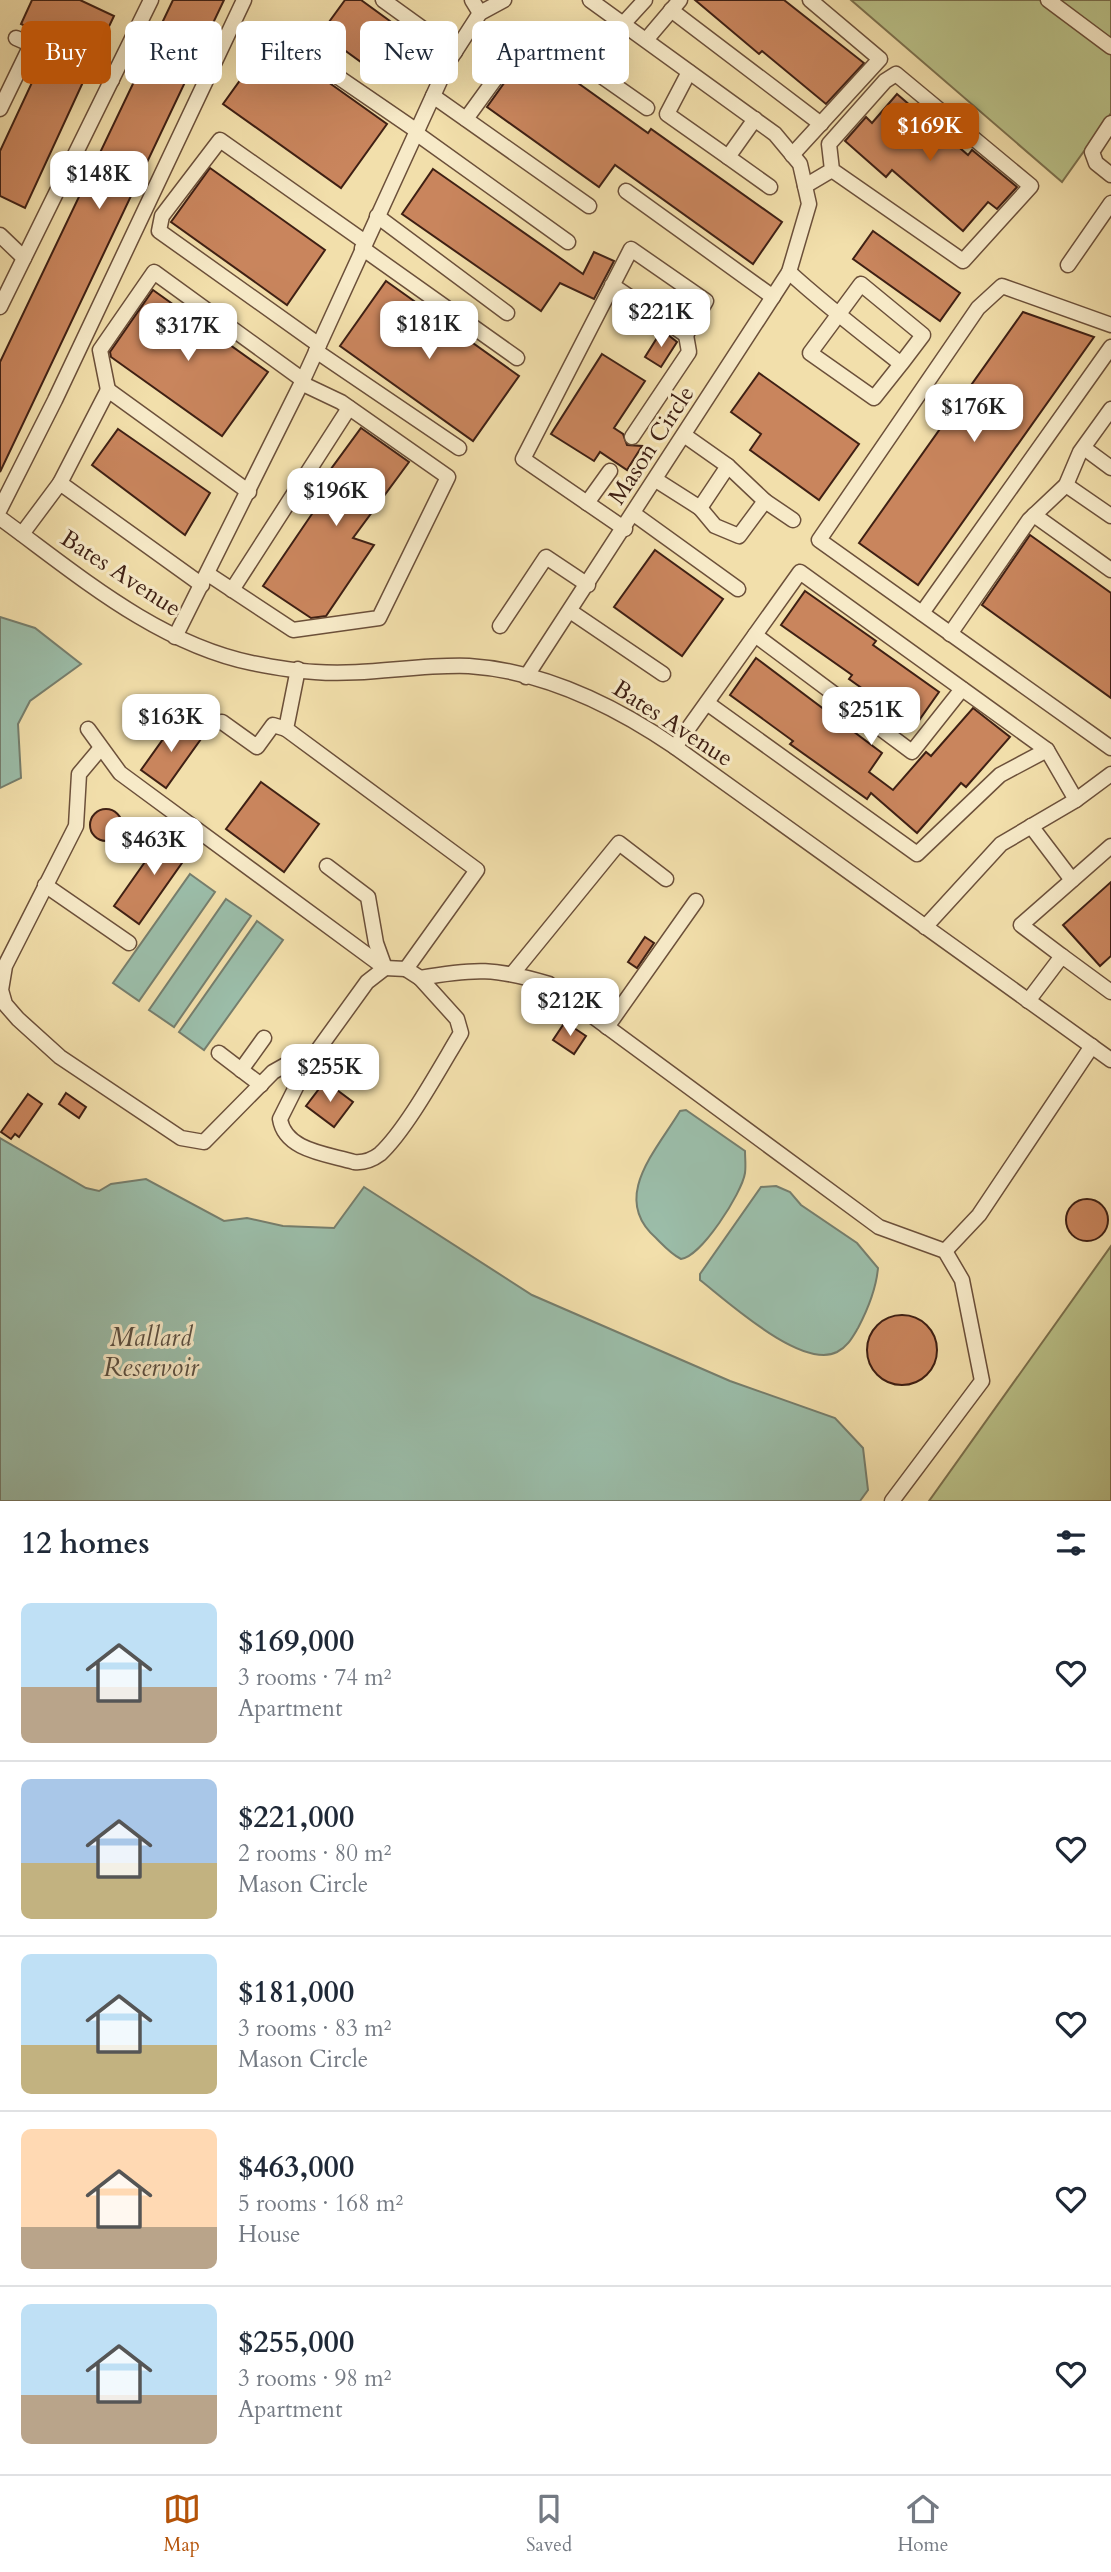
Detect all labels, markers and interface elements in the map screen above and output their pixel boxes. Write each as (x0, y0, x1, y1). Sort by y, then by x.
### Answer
chip: Buy (21, 21, 111, 84)
chip: Rent (125, 21, 222, 84)
chip: Filters (236, 21, 346, 84)
chip: New (360, 21, 458, 84)
chip: Apartment (472, 21, 629, 84)
pin: $169K (881, 104, 979, 163)
text: $169K (897, 110, 963, 141)
pin: $148K (50, 152, 148, 211)
text: $148K (66, 158, 132, 189)
pin: $221K (612, 290, 710, 349)
text: $221K (628, 296, 694, 327)
pin: $181K (380, 302, 478, 361)
pin: $317K (139, 304, 237, 363)
text: $181K (396, 308, 462, 339)
text: $317K (155, 310, 221, 341)
street label: Mason Circle (601, 379, 702, 511)
pin: $176K (925, 384, 1023, 444)
text: $176K (941, 391, 1007, 422)
pin: $196K (287, 468, 385, 528)
text: $196K (303, 475, 369, 506)
street label: Bates Avenue (54, 522, 187, 625)
street label: Bates Avenue (606, 672, 739, 775)
pin: $251K (822, 688, 920, 747)
pin: $163K (122, 694, 220, 754)
text: $251K (838, 694, 904, 725)
text: $163K (138, 701, 204, 732)
pin: $463K (105, 818, 203, 877)
text: $463K (121, 824, 187, 855)
pin: $212K (521, 978, 619, 1038)
text: $212K (537, 985, 603, 1016)
pin: $255K (281, 1044, 379, 1104)
text: $255K (297, 1051, 363, 1082)
water label: Mallard Reservoir (103, 1320, 200, 1385)
text: 12 homes (21, 1523, 150, 1564)
icon: filters (1052, 1524, 1090, 1562)
text: $169,000 (238, 1621, 354, 1662)
icon: home (77, 1631, 161, 1715)
icon: heart (1052, 1654, 1090, 1692)
text: 3 rooms · 74 m² (238, 1662, 391, 1693)
text: Apartment (238, 1693, 342, 1724)
text: $221,000 (238, 1797, 354, 1838)
icon: home (77, 1807, 161, 1891)
icon: heart (1052, 1830, 1090, 1868)
text: 2 rooms · 80 m² (238, 1838, 391, 1869)
text: Mason Circle (238, 1869, 368, 1900)
text: $181,000 (238, 1972, 354, 2013)
icon: home (77, 1982, 161, 2066)
icon: heart (1052, 2005, 1090, 2043)
text: 3 rooms · 83 m² (238, 2013, 391, 2044)
text: Mason Circle (238, 2044, 368, 2075)
text: $463,000 (238, 2147, 354, 2188)
icon: home (77, 2157, 161, 2241)
icon: heart (1052, 2180, 1090, 2218)
text: 5 rooms · 168 m² (238, 2188, 403, 2219)
text: House (238, 2219, 300, 2250)
text: $255,000 (238, 2322, 354, 2363)
icon: home (77, 2332, 161, 2416)
icon: heart (1052, 2355, 1090, 2393)
text: 3 rooms · 98 m² (238, 2363, 391, 2394)
text: Apartment (238, 2394, 342, 2425)
tab: Map (163, 2490, 201, 2558)
tab: Saved (526, 2490, 572, 2558)
tab: Home (897, 2490, 948, 2558)

